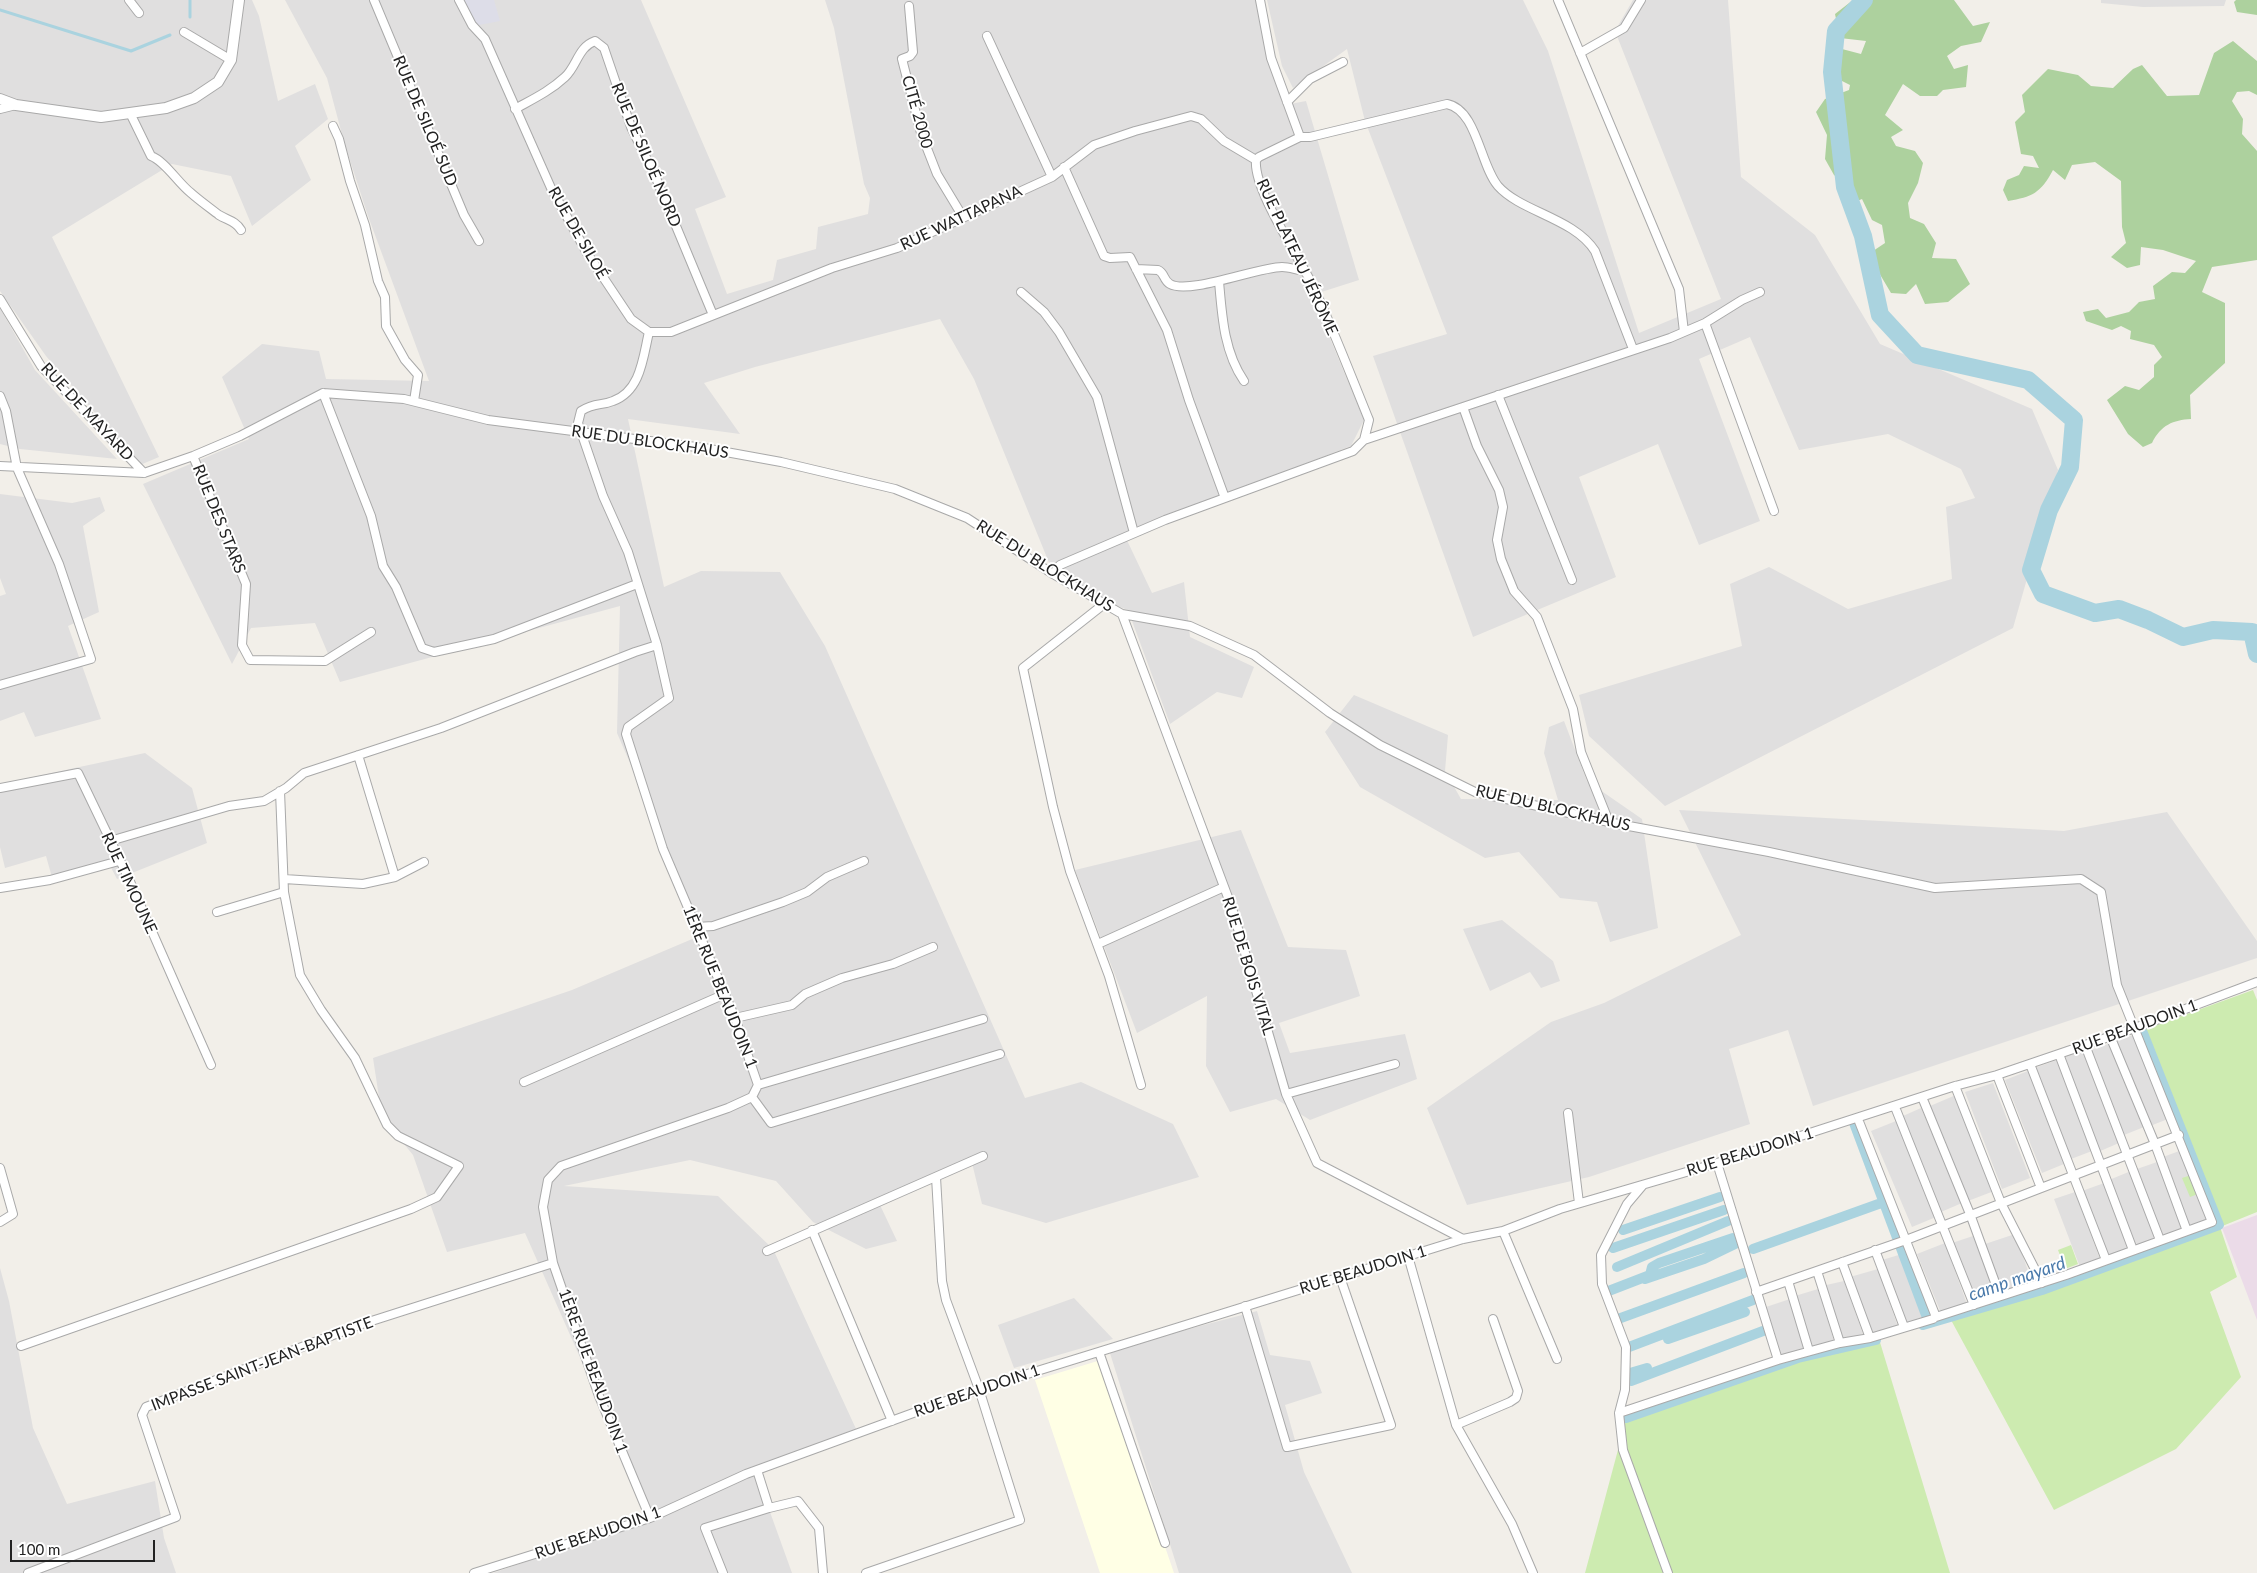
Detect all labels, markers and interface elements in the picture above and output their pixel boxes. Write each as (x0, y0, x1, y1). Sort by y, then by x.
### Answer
street label: RUE DE SILOÉ SUD (389, 53, 461, 189)
street label: CITÉ 2000 (897, 73, 937, 151)
street label: RUE DE SILOÉ NORD (607, 80, 685, 230)
street label: RUE PLATEAU JÉRÔME (1252, 176, 1342, 338)
street label: RUE WATTAPANA (897, 181, 1025, 255)
street label: RUE DE SILOÉ (544, 183, 612, 283)
street label: RUE DE MAYARD (37, 359, 137, 465)
street label: RUE DU BLOCKHAUS (570, 421, 730, 463)
street label: RUE DES STARS (188, 462, 250, 576)
street label: RUE DU BLOCKHAUS (973, 516, 1117, 616)
street label: RUE DU BLOCKHAUS (1474, 781, 1632, 835)
street label: RUE TIMOUNE (97, 829, 161, 937)
street label: RUE DE BOIS VITAL (1218, 895, 1278, 1037)
street label: 1ÈRE RUE BEAUDOIN 1 (679, 903, 761, 1071)
street label: RUE BEAUDOIN 1 (2070, 995, 2200, 1059)
street label: RUE BEAUDOIN 1 (1684, 1124, 1816, 1180)
street label: RUE BEAUDOIN 1 (1297, 1242, 1429, 1298)
water label: camp mayard (1966, 1252, 2068, 1306)
street label: 1ÈRE RUE BEAUDOIN 1 (554, 1286, 632, 1456)
street label: IMPASSE SAINT-JEAN-BAPTISTE (148, 1313, 376, 1415)
street label: RUE BEAUDOIN 1 (911, 1360, 1043, 1422)
street label: RUE BEAUDOIN 1 (532, 1502, 664, 1564)
scale bar (12, 1530, 158, 1562)
text: 100 m (18, 1540, 60, 1558)

